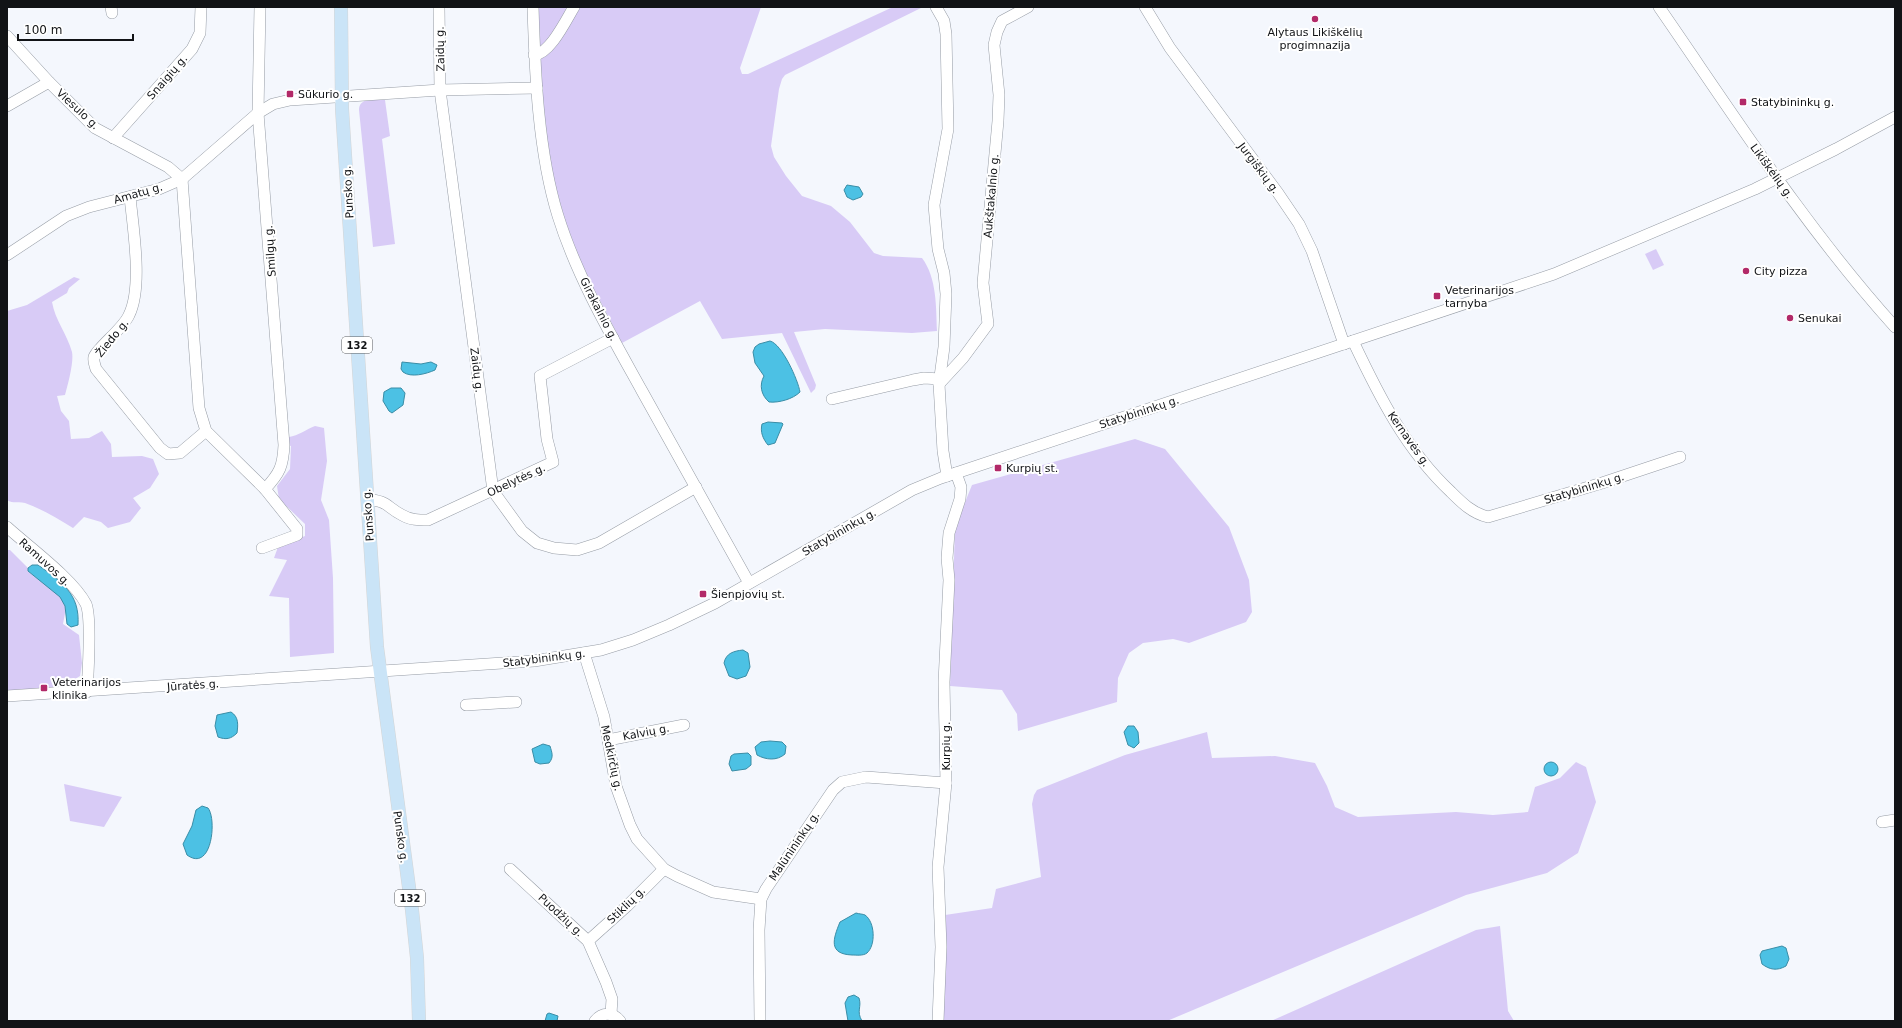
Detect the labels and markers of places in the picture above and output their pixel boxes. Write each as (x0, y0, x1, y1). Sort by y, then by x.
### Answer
marker: Alytaus Likiškėlių progimnazija (1310, 14, 1320, 24)
place label: Alytaus Likiškėlių progimnazija (1268, 26, 1362, 52)
place label: Sūkurio g. (298, 88, 353, 101)
marker: Sūkurio g. (285, 89, 295, 99)
place label: Statybininkų g. (1751, 96, 1834, 109)
marker: Statybininkų g. (1738, 97, 1748, 107)
place label: City pizza (1754, 265, 1807, 278)
marker: City pizza (1741, 266, 1751, 276)
place label: Veterinarijos tarnyba (1445, 284, 1514, 310)
marker: Veterinarijos tarnyba (1432, 291, 1442, 301)
place label: Senukai (1798, 312, 1842, 325)
marker: Senukai (1785, 313, 1795, 323)
place label: Kurpių st. (1006, 462, 1058, 475)
marker: Kurpių st. (993, 463, 1003, 473)
place label: Šienpjovių st. (711, 588, 785, 601)
marker: Šienpjovių st. (698, 589, 708, 599)
place label: Veterinarijos klinika (52, 676, 121, 702)
marker: Veterinarijos klinika (39, 683, 49, 693)

